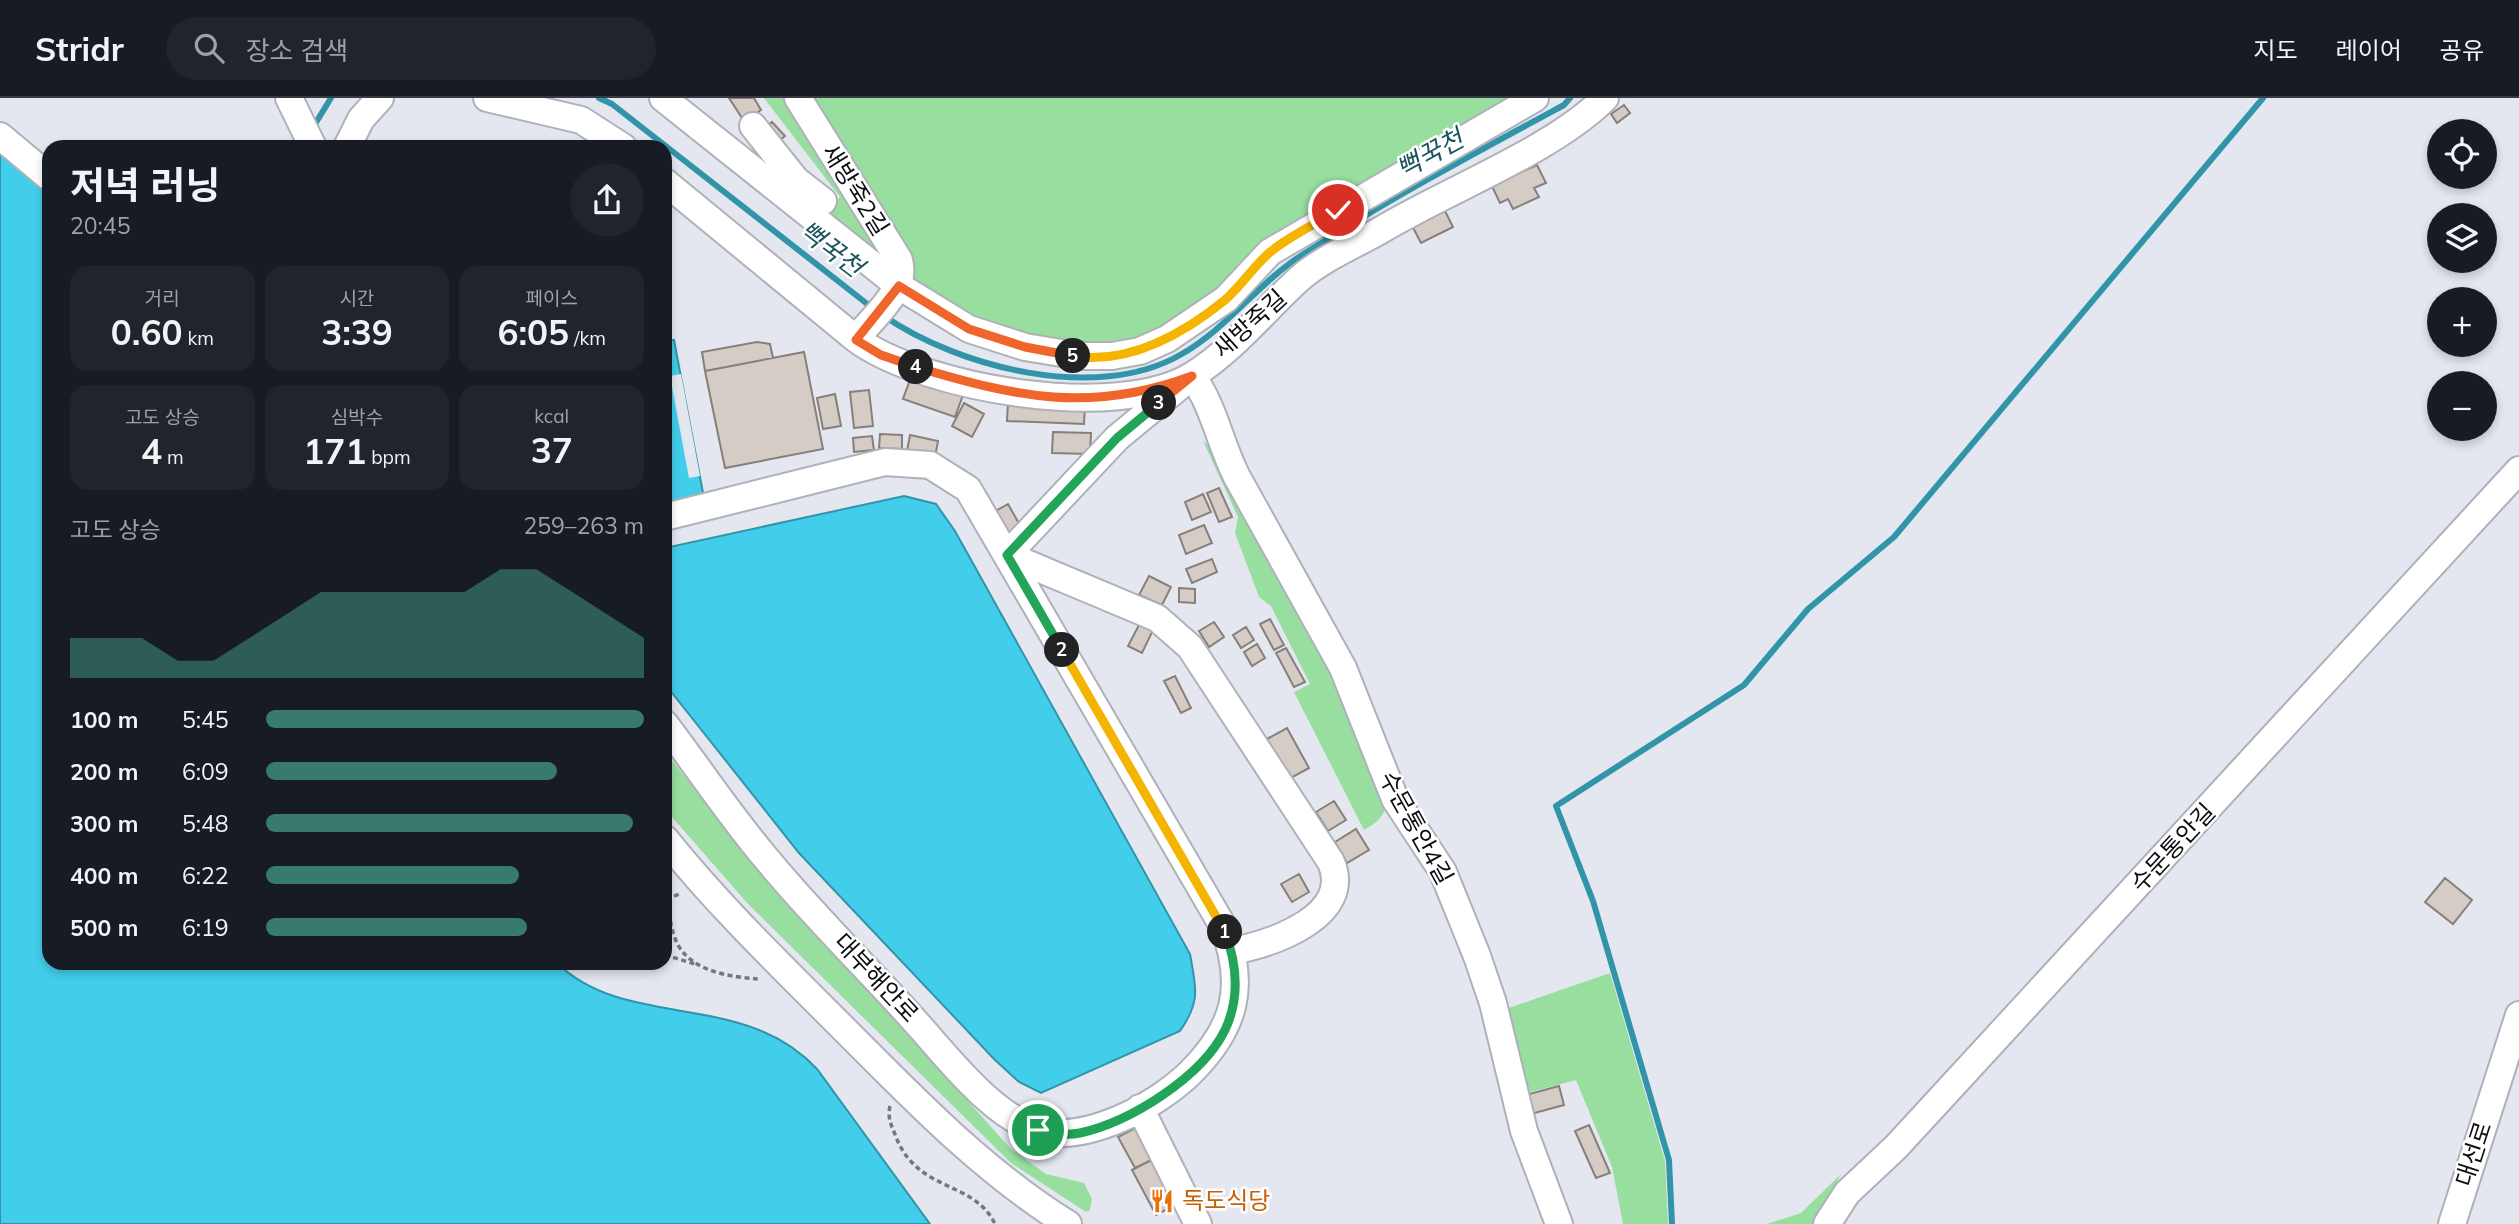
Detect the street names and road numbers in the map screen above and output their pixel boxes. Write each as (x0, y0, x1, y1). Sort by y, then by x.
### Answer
street label: 새방죽2길 (816, 138, 896, 241)
street label: 새방죽길 (1206, 283, 1292, 364)
street label: 수문통안4길 (1374, 766, 1460, 889)
street label: 수문통안길 (2124, 797, 2221, 898)
street label: 대부해안로 (828, 927, 925, 1028)
street label: 대선로 (2449, 1118, 2498, 1190)

